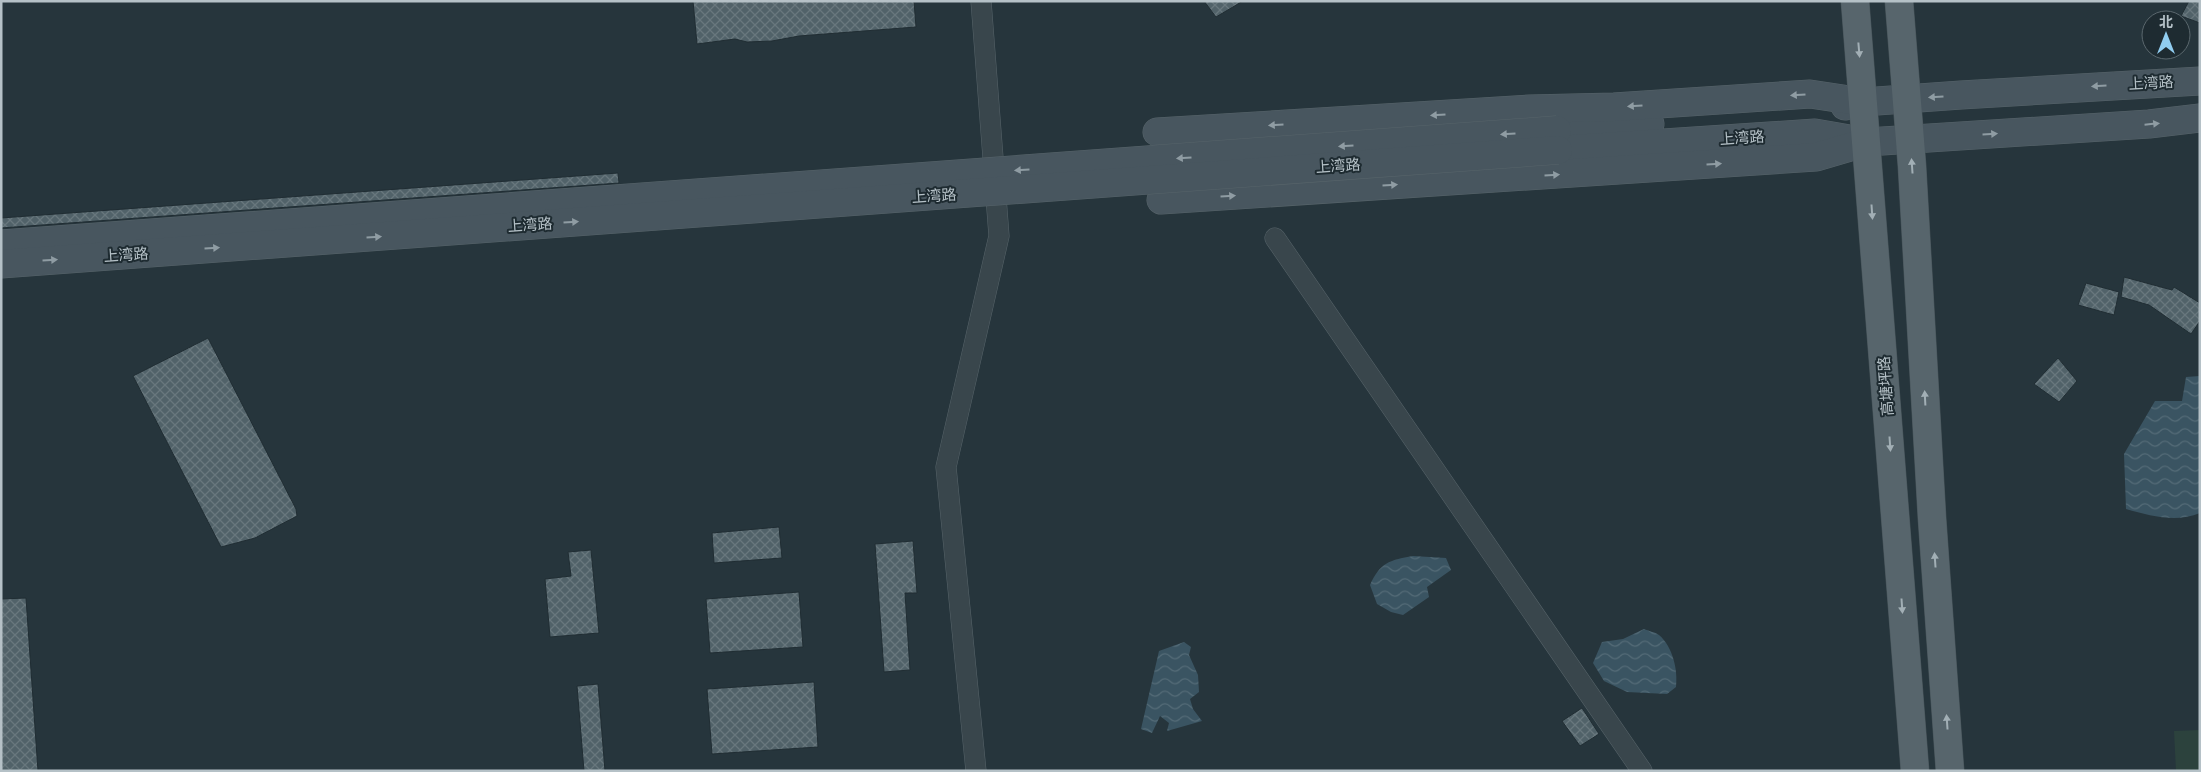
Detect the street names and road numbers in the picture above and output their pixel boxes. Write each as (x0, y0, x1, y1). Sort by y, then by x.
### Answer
street label: 上湾路 (2128, 72, 2174, 94)
street label: 上湾路 (1719, 126, 1765, 150)
street label: 上湾路 (1315, 154, 1361, 178)
street label: 上湾路 (911, 184, 957, 208)
street label: 上湾路 (507, 213, 553, 237)
street label: 上湾路 (103, 243, 149, 267)
street label: 高塘坪路 (1874, 355, 1898, 417)

